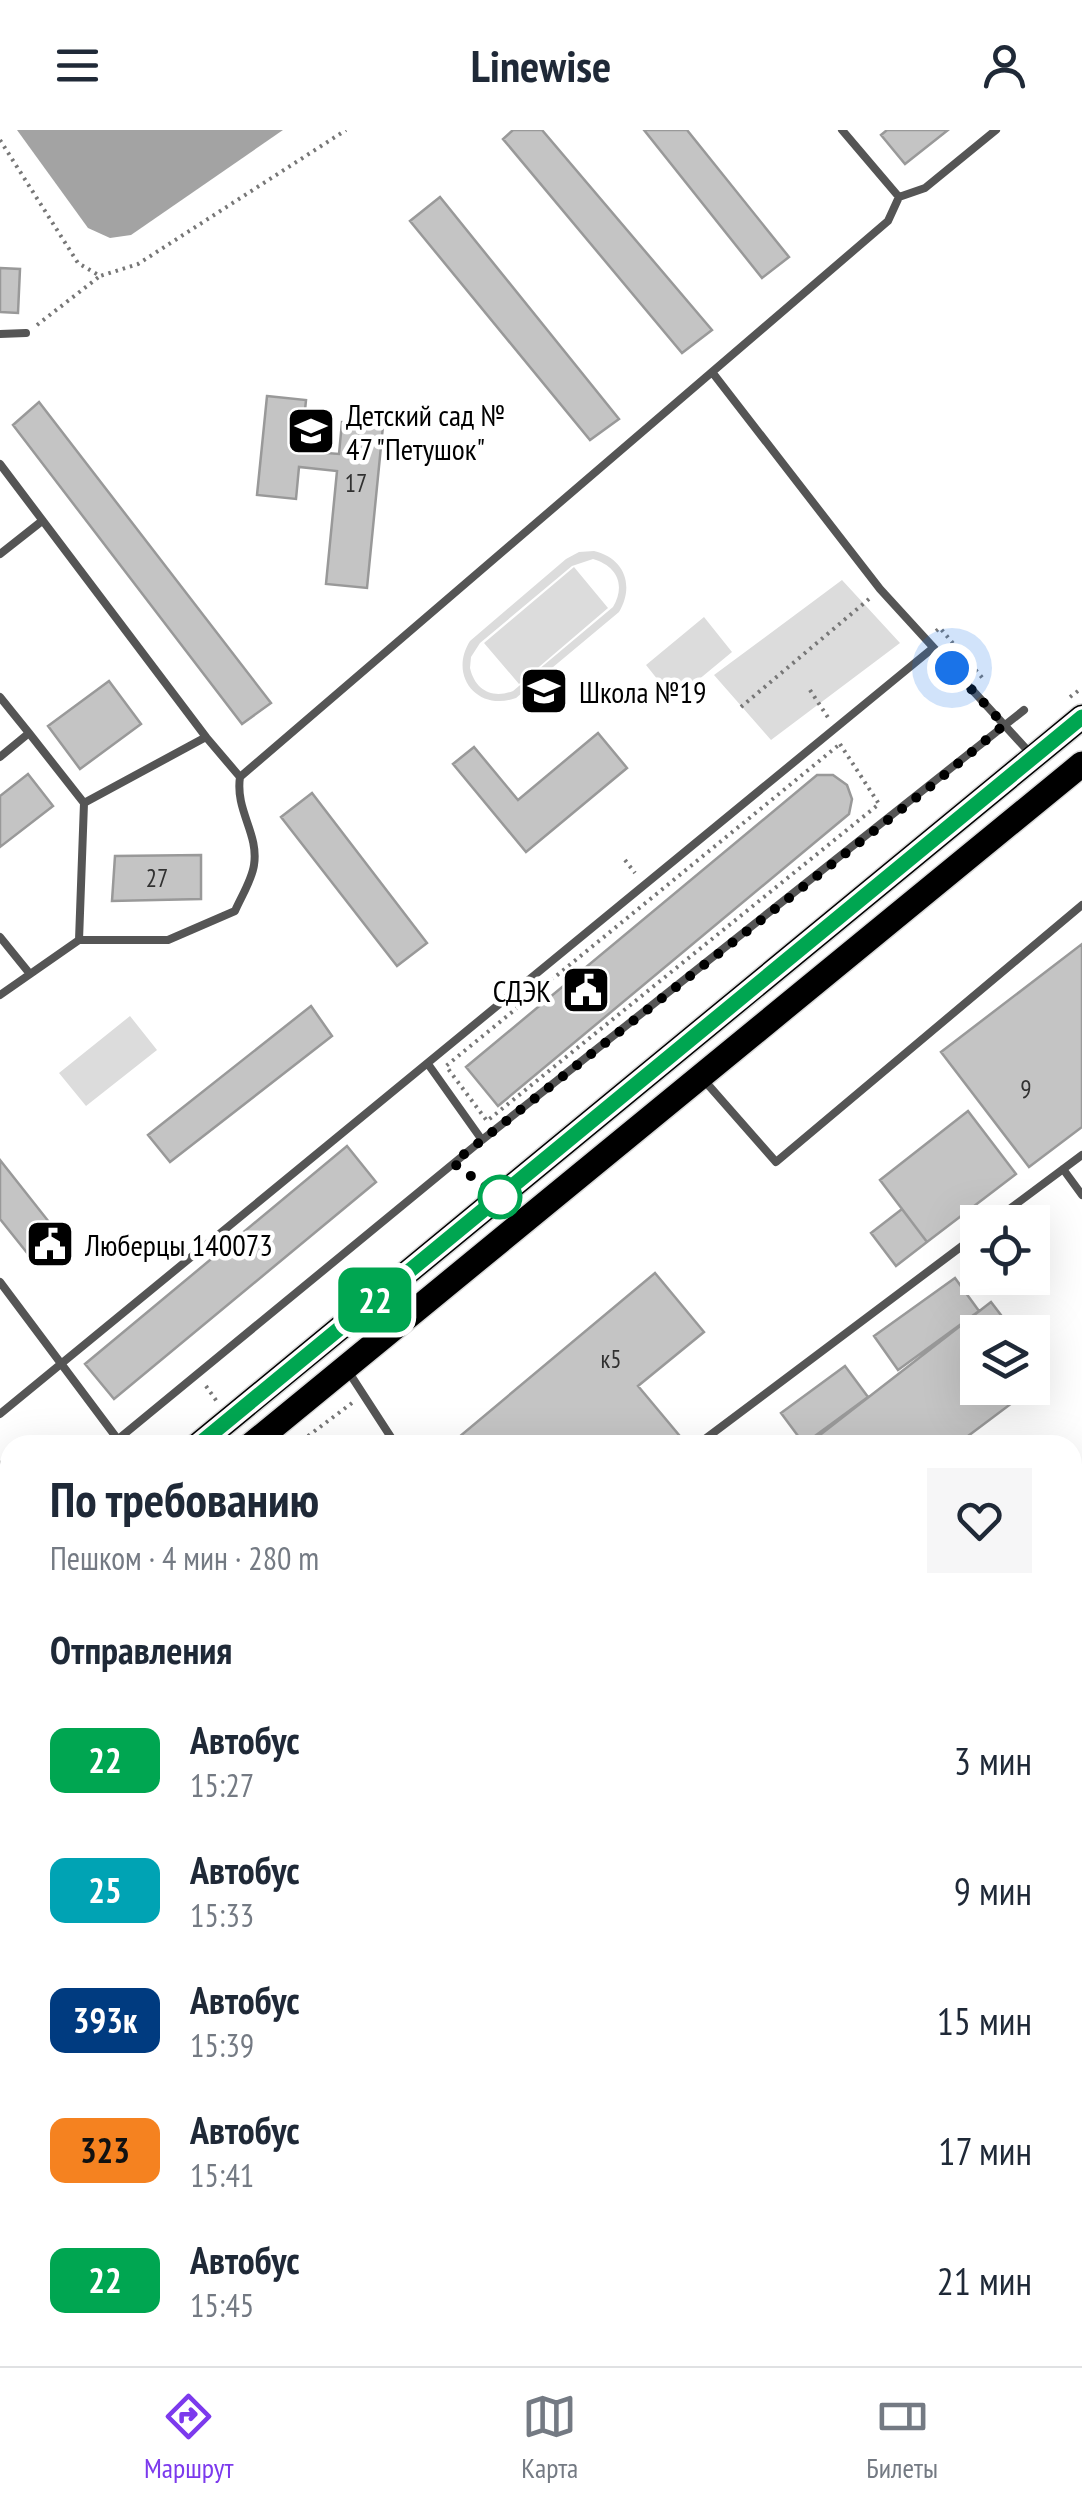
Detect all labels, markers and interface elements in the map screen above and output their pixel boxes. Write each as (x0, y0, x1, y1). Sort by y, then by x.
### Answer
text: Linewise (471, 36, 611, 94)
icon: menu (50, 38, 105, 93)
icon: person (977, 38, 1032, 93)
place label: Детский сад № 47 "Петушок" (346, 395, 505, 468)
school or university icon: Детский сад № 47 "Петушок" (285, 405, 337, 457)
house number: 17 (345, 467, 367, 499)
your location (927, 643, 977, 693)
school or university icon: Школа №19 (518, 665, 570, 717)
place label: Школа №19 (579, 672, 707, 711)
house number: 27 (146, 862, 168, 894)
public building icon: СДЭК (560, 964, 612, 1016)
place label: СДЭК (493, 971, 551, 1010)
house number: 9 (1020, 1073, 1032, 1105)
unlabelled marker (479, 1176, 521, 1218)
map controls (960, 1205, 1050, 1405)
button: locate (960, 1205, 1050, 1295)
public building icon: Люберцы 140073 (24, 1218, 76, 1270)
place label: Люберцы 140073 (84, 1225, 273, 1264)
line badge: 22 (330, 1268, 420, 1332)
text: 22 (358, 1277, 392, 1323)
button: layers (960, 1315, 1050, 1405)
house number: к5 (601, 1343, 621, 1375)
text: По требованию (50, 1468, 319, 1530)
button: heart (927, 1468, 1032, 1573)
text: Пешком · 4 мин · 280 m (50, 1537, 319, 1579)
text: Отправления (50, 1625, 232, 1674)
text: Автобус (190, 1715, 300, 1764)
text: 3 мин (954, 1736, 1032, 1785)
text: 22 (88, 1737, 122, 1783)
text: 15:27 (190, 1764, 254, 1806)
text: Автобус (190, 1845, 300, 1894)
text: 9 мин (954, 1866, 1032, 1915)
text: 25 (88, 1867, 122, 1913)
text: 15:33 (190, 1894, 254, 1936)
text: Автобус (190, 1975, 300, 2024)
text: 15 мин (937, 1996, 1032, 2045)
text: 393к (73, 1997, 137, 2043)
text: 15:39 (190, 2024, 254, 2066)
text: Автобус (190, 2105, 300, 2154)
text: 17 мин (938, 2126, 1032, 2175)
text: 323 (80, 2127, 130, 2173)
text: 15:41 (190, 2154, 254, 2196)
text: Автобус (190, 2235, 300, 2284)
text: 21 мин (937, 2256, 1032, 2305)
text: 22 (88, 2257, 122, 2303)
text: 15:45 (190, 2284, 254, 2326)
tab: Маршрут (144, 2389, 233, 2486)
tab: Карта (521, 2389, 578, 2486)
tab: Билеты (866, 2389, 938, 2486)

